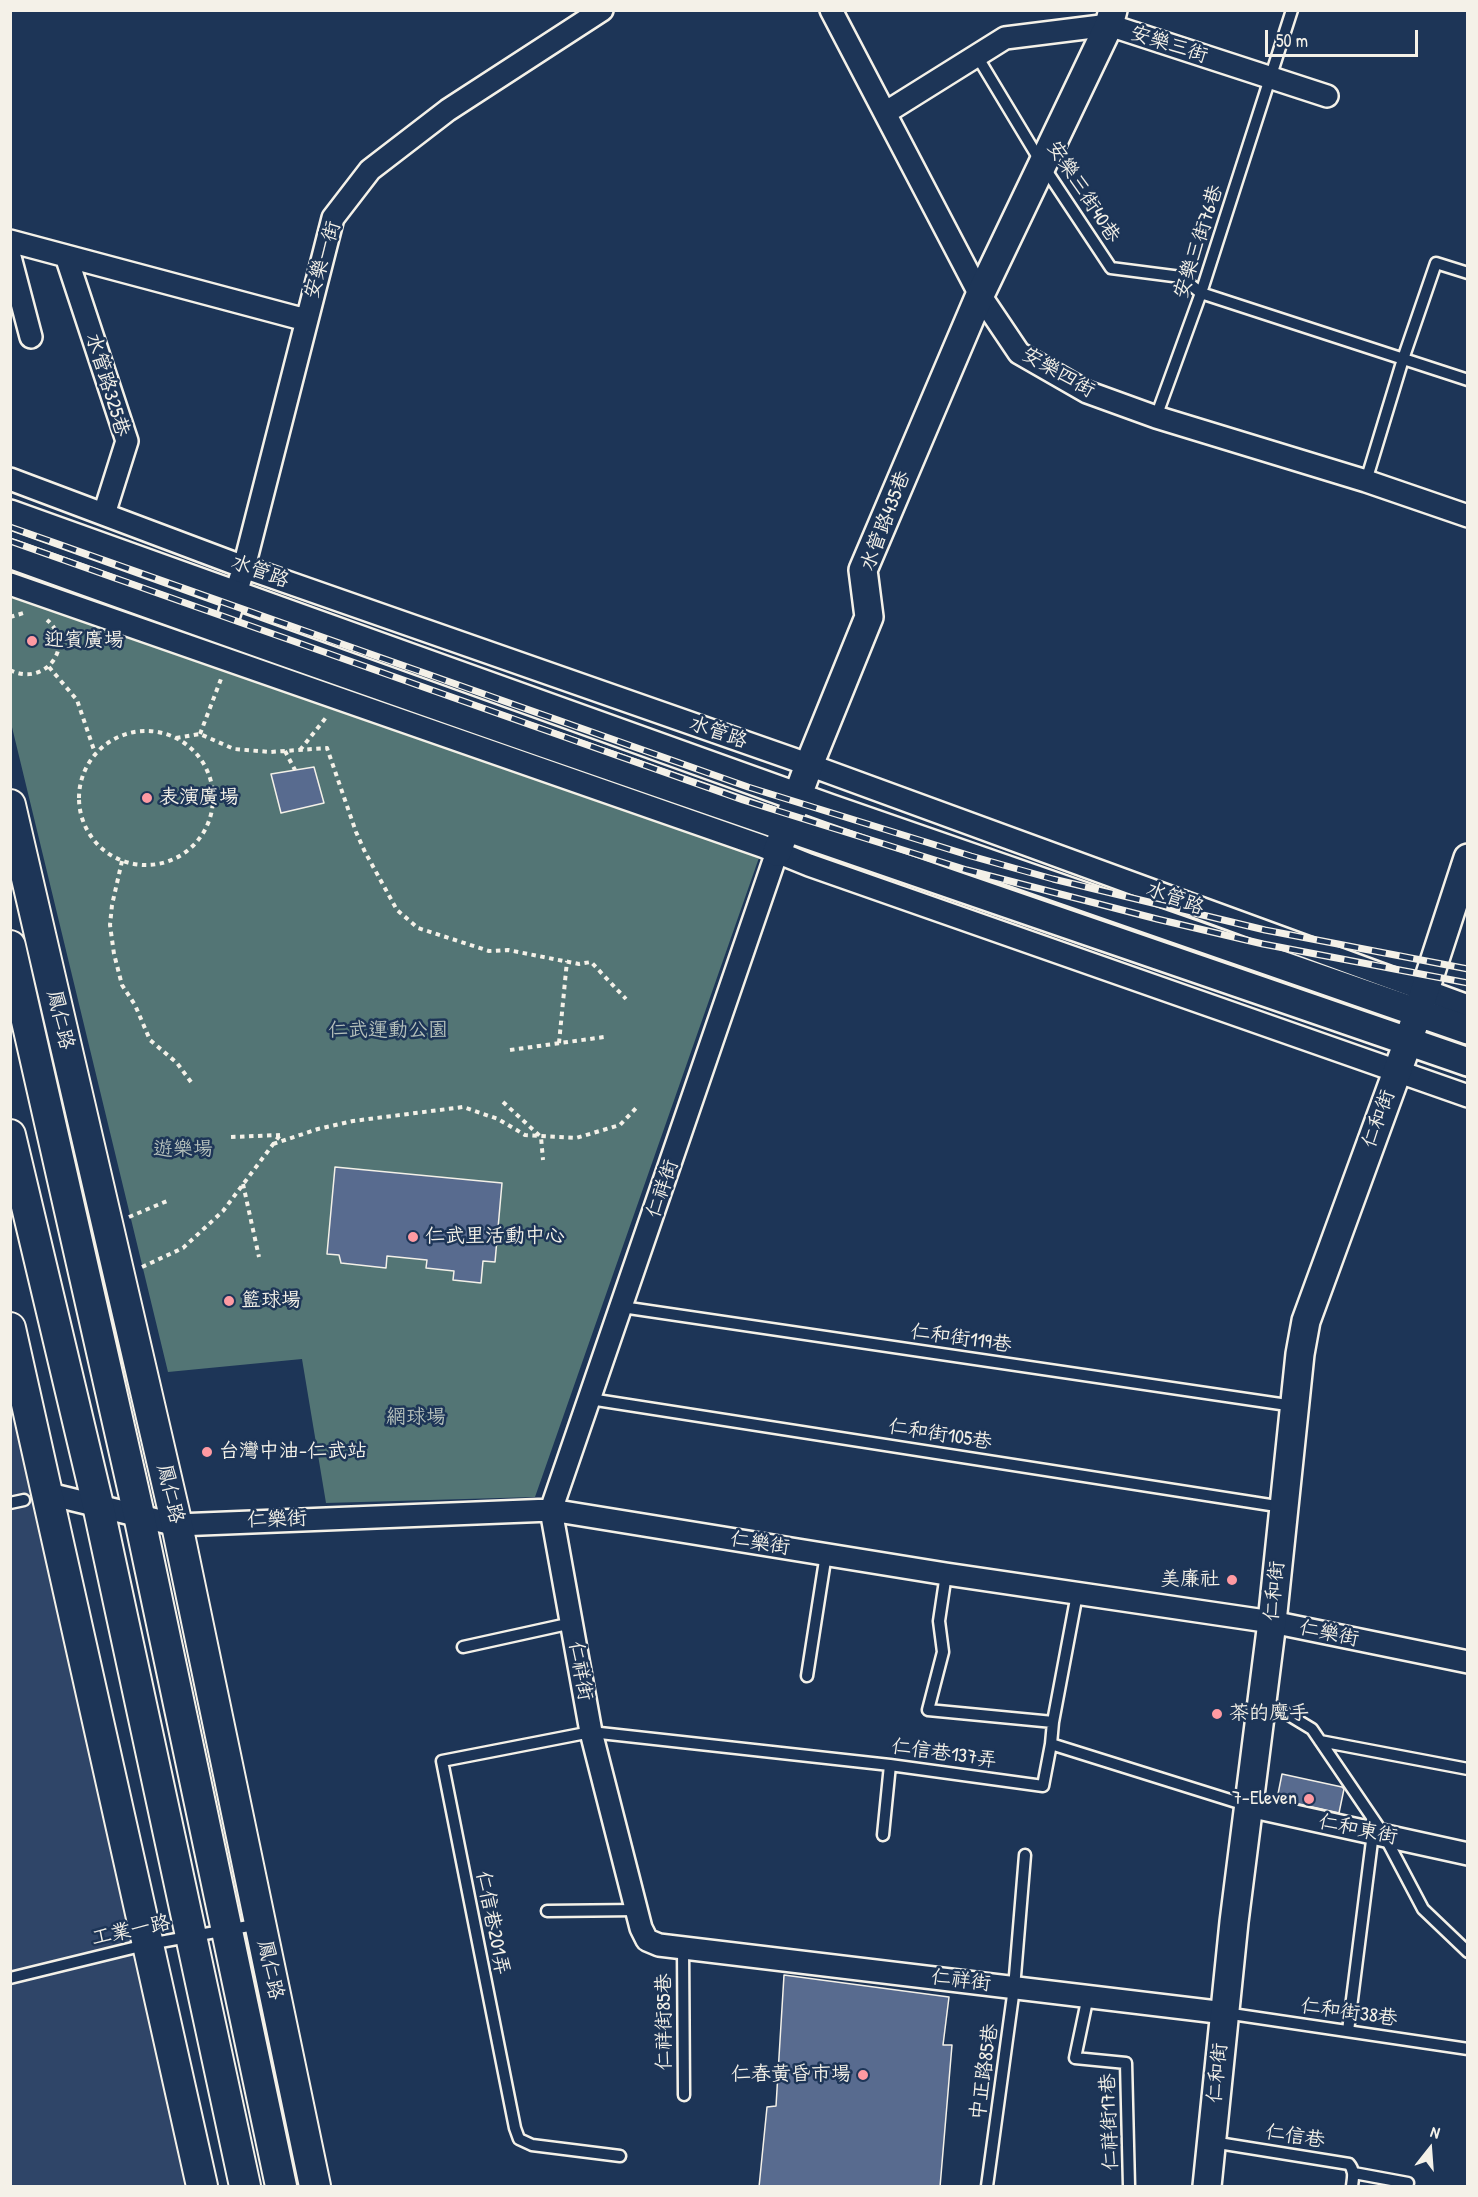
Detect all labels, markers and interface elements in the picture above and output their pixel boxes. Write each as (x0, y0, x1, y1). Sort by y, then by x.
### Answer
scale bar (1268, 18, 1421, 56)
street label: 安樂三街 (1127, 21, 1211, 69)
text: 50 m (1276, 28, 1308, 53)
street label: 安樂三街40巷 (1041, 137, 1125, 247)
street label: 安樂三街76巷 (1169, 182, 1229, 302)
street label: 安樂一街 (300, 218, 346, 302)
street label: 水管路325巷 (80, 330, 134, 440)
street label: 安樂四街 (1017, 343, 1099, 403)
street label: 水管路435巷 (856, 468, 916, 574)
street label: 水管路 (228, 550, 292, 594)
place label: 迎賓廣場 (44, 629, 124, 653)
marker: 迎賓廣場 (25, 634, 39, 648)
street label: 水管路 (686, 712, 750, 754)
place label: 表演廣場 (159, 786, 239, 810)
marker: 表演廣場 (140, 791, 154, 805)
street label: 水管路 (1143, 877, 1207, 921)
street label: 鳳仁路 (42, 988, 78, 1052)
park label: 仁武運動公園 (328, 1019, 448, 1043)
street label: 仁和街 (1357, 1087, 1401, 1151)
park label: 遊樂場 (153, 1138, 213, 1162)
street label: 仁祥街 (642, 1157, 684, 1221)
place label: 仁武里活動中心 (425, 1225, 565, 1249)
marker: 仁武里活動中心 (406, 1230, 420, 1244)
place label: 籃球場 (241, 1289, 301, 1313)
marker: 籃球場 (222, 1294, 236, 1308)
street label: 仁和街119巷 (909, 1320, 1013, 1358)
park label: 網球場 (386, 1406, 446, 1430)
street label: 仁和街105巷 (886, 1415, 994, 1455)
place label: 台灣中油-仁武站 (219, 1440, 367, 1464)
marker: 台灣中油-仁武站 (200, 1445, 214, 1459)
street label: 鳳仁路 (152, 1462, 188, 1526)
street label: 仁樂街 (247, 1507, 307, 1533)
street label: 仁樂街 (728, 1527, 792, 1561)
street label: 仁和街 (1260, 1560, 1290, 1622)
place label: 美廉社 (1160, 1568, 1220, 1592)
marker: 美廉社 (1225, 1573, 1239, 1587)
street label: 仁樂街 (1297, 1616, 1361, 1652)
street label: 仁祥街 (563, 1639, 597, 1703)
place label: 茶的魔手 (1229, 1702, 1309, 1726)
marker: 茶的魔手 (1210, 1707, 1224, 1721)
street label: 仁信巷137弄 (890, 1735, 998, 1773)
place label: 7-Eleven (1232, 1787, 1297, 1811)
marker: 7-Eleven (1302, 1792, 1316, 1806)
street label: 仁和東街 (1316, 1810, 1400, 1850)
street label: 仁信巷201弄 (470, 1869, 514, 1977)
street label: 工業一路 (89, 1911, 173, 1951)
street label: 鳳仁路 (252, 1938, 288, 2002)
street label: 仁祥街 (930, 1965, 992, 1997)
street label: 仁祥街85巷 (653, 1973, 677, 2071)
street label: 仁和街38巷 (1299, 1994, 1399, 2032)
street label: 中正路85巷 (966, 2022, 1004, 2122)
street label: 仁和街 (1203, 2042, 1233, 2104)
place label: 仁春黃昏市場 (731, 2063, 851, 2087)
marker: 仁春黃昏市場 (856, 2068, 870, 2082)
street label: 仁祥街17巷 (1096, 2073, 1124, 2171)
north arrow (1400, 2119, 1460, 2179)
street label: 仁信巷 (1263, 2120, 1327, 2154)
text: N (1428, 2120, 1443, 2144)

